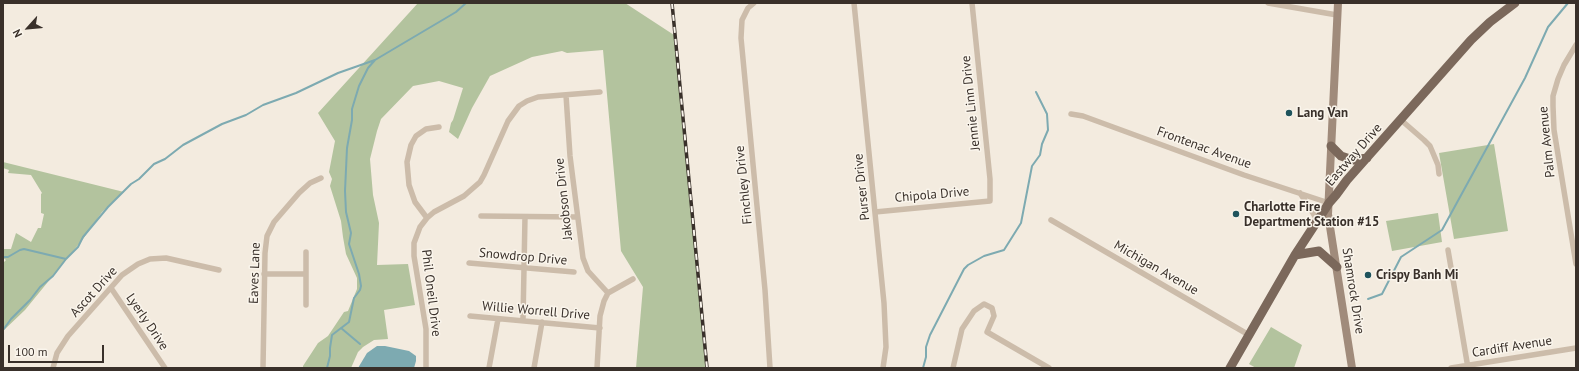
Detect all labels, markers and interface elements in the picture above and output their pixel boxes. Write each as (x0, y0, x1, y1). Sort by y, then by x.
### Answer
north arrow (8, 8, 48, 48)
text: N (9, 27, 25, 40)
street label: Jennie Linn Drive (958, 55, 984, 151)
place label: Lang Van (1297, 105, 1348, 121)
street label: Palm Avenue (1535, 106, 1559, 178)
marker: Lang Van (1284, 108, 1294, 118)
street label: Eastway Drive (1323, 120, 1385, 190)
street label: Frontenac Avenue (1155, 124, 1253, 172)
street label: Finchley Drive (732, 145, 756, 225)
street label: Purser Drive (851, 153, 873, 221)
street label: Jakobson Drive (552, 157, 576, 241)
street label: Chipola Drive (894, 184, 970, 206)
place label: Charlotte Fire Department Station #15 (1244, 199, 1379, 230)
marker: Charlotte Fire Department Station #15 (1231, 209, 1241, 219)
street label: Michigan Avenue (1111, 238, 1201, 298)
street label: Eaves Lane (246, 242, 264, 304)
street label: Snowdrop Drive (478, 245, 568, 269)
street label: Shamrock Drive (1338, 247, 1368, 335)
street label: Phil Oneil Drive (418, 249, 444, 337)
street label: Ascot Drive (67, 264, 121, 320)
place label: Crispy Banh Mi (1376, 267, 1459, 283)
marker: Crispy Banh Mi (1363, 270, 1373, 280)
street label: Lyerly Drive (122, 291, 172, 353)
street label: Willie Worrell Drive (481, 299, 591, 323)
street label: Cardiff Avenue (1471, 333, 1553, 361)
scale bar (10, 337, 106, 363)
text: 100 m (15, 344, 48, 359)

